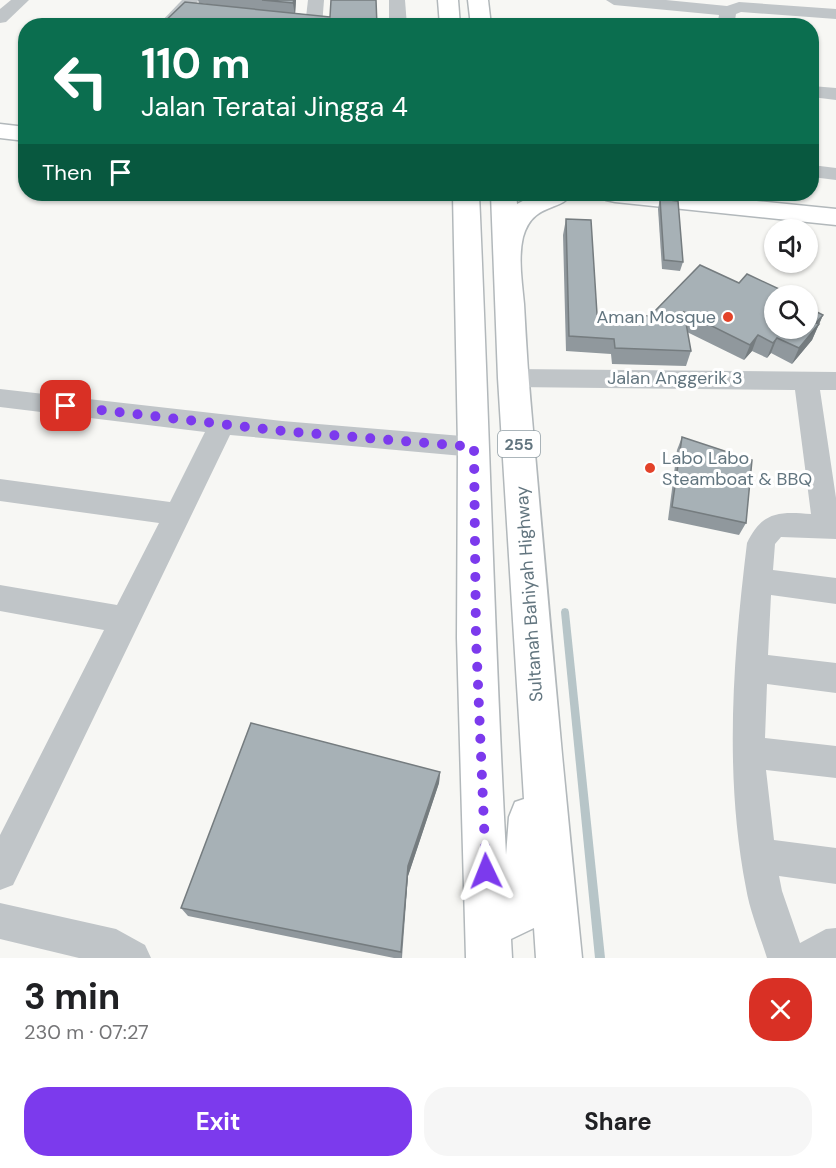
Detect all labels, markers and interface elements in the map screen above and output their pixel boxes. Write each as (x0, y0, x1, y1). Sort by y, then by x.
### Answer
text: 110 m (141, 36, 251, 91)
icon: left (42, 42, 120, 120)
text: Jalan Teratai Jingga 4 (141, 89, 408, 124)
icon: arrive (104, 156, 137, 189)
text: Then (42, 158, 92, 187)
map controls (764, 219, 818, 339)
button: sound (764, 219, 818, 273)
button: search (764, 285, 818, 339)
place label: Aman Mosque (596, 305, 716, 329)
marker: Aman Mosque (721, 310, 735, 324)
street label: Jalan Anggerik 3 (607, 366, 743, 390)
pin (40, 380, 91, 431)
icon: arrive (49, 389, 82, 422)
road number: 255 (498, 431, 540, 457)
place label: Labo Labo Steamboat & BBQ (662, 446, 812, 491)
marker: Labo Labo Steamboat & BBQ (643, 461, 657, 475)
street label: Sultanah Bahiyah Highway (509, 485, 549, 703)
position arrow (454, 839, 518, 903)
text: 3 min (24, 973, 120, 1020)
button: close (749, 978, 812, 1041)
text: 230 m · 07:27 (24, 1019, 149, 1045)
button: Exit (24, 1087, 412, 1156)
button: Share (424, 1087, 812, 1156)

